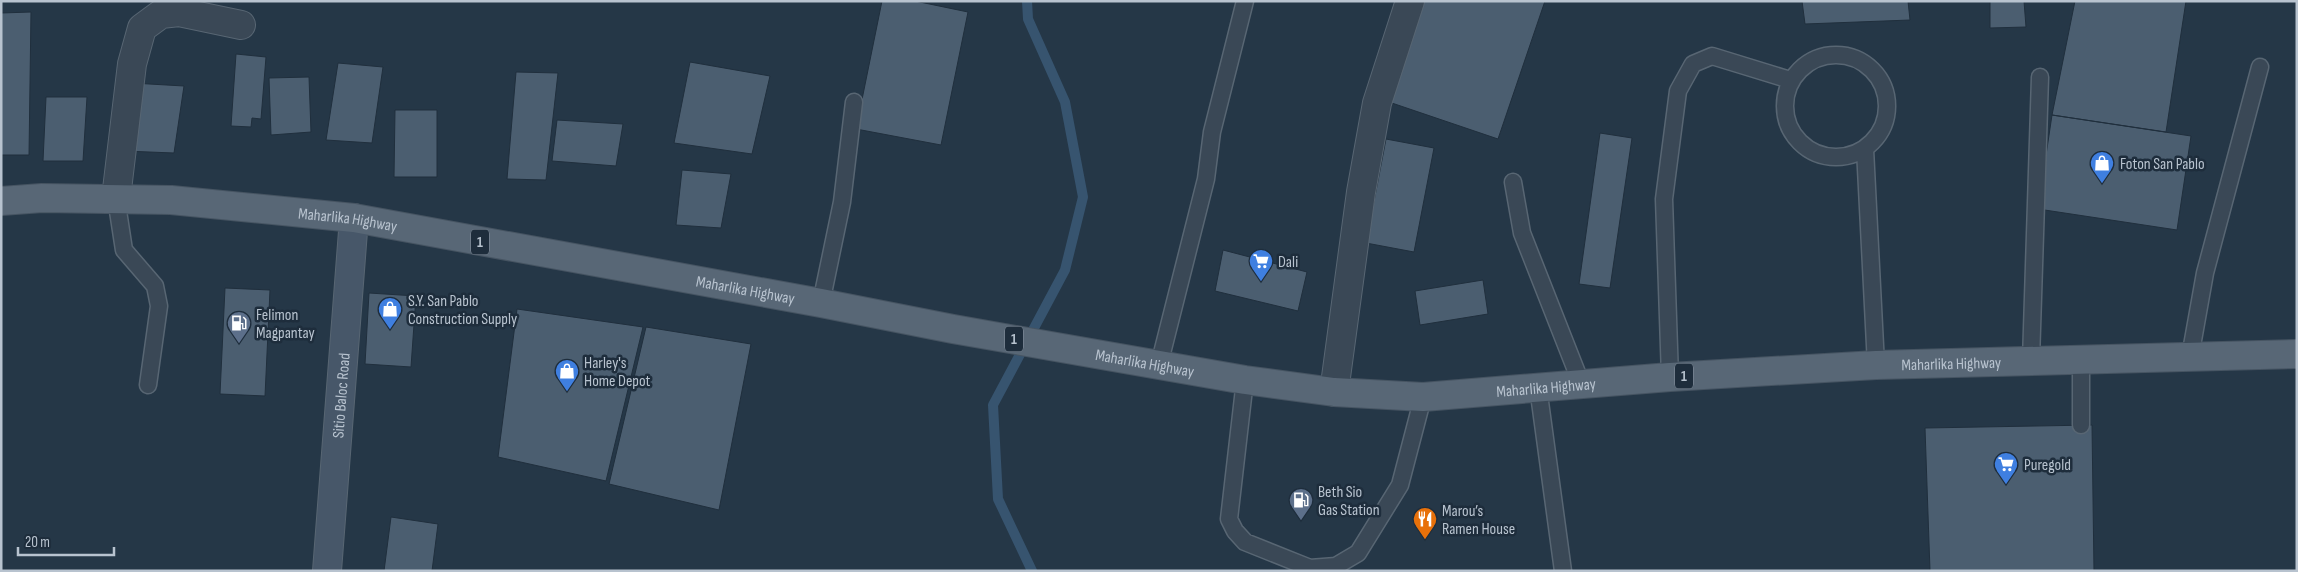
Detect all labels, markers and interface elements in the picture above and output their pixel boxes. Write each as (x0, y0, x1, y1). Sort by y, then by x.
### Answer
shop icon: Foton San Pablo (2089, 150, 2115, 184)
place label: Foton San Pablo (2120, 155, 2205, 174)
street label: Maharlika Highway (297, 205, 399, 237)
road number: 1 (471, 230, 489, 254)
supermarket icon: Dali (1248, 248, 1274, 282)
place label: Dali (1278, 253, 1298, 272)
street label: Maharlika Highway (694, 272, 796, 309)
place label: S.Y. San Pablo Construction Supply (408, 292, 517, 329)
shop icon: S.Y. San Pablo Construction Supply (377, 296, 403, 330)
place label: Felimon Magpantay (256, 306, 315, 343)
fuel station icon: Felimon Magpantay (226, 310, 252, 344)
road number: 1 (1005, 326, 1023, 352)
street label: Maharlika Highway (1094, 346, 1195, 382)
street label: Sitio Baloc Road (329, 352, 355, 439)
place label: Harley's Home Depot (584, 354, 651, 391)
street label: Maharlika Highway (1901, 354, 2001, 375)
shop icon: Harley's Home Depot (554, 358, 580, 392)
road number: 1 (1675, 364, 1693, 388)
street label: Maharlika Highway (1496, 375, 1597, 402)
supermarket icon: Puregold (1993, 451, 2019, 485)
place label: Puregold (2024, 456, 2071, 475)
place label: Beth Sio Gas Station (1318, 483, 1380, 520)
fuel station icon: Beth Sio Gas Station (1288, 487, 1314, 521)
place label: Marou’s Ramen House (1442, 502, 1515, 539)
restaurant icon: Marou’s Ramen House (1412, 506, 1438, 540)
scale bar (18, 524, 114, 556)
text: 20 m (25, 533, 50, 552)

